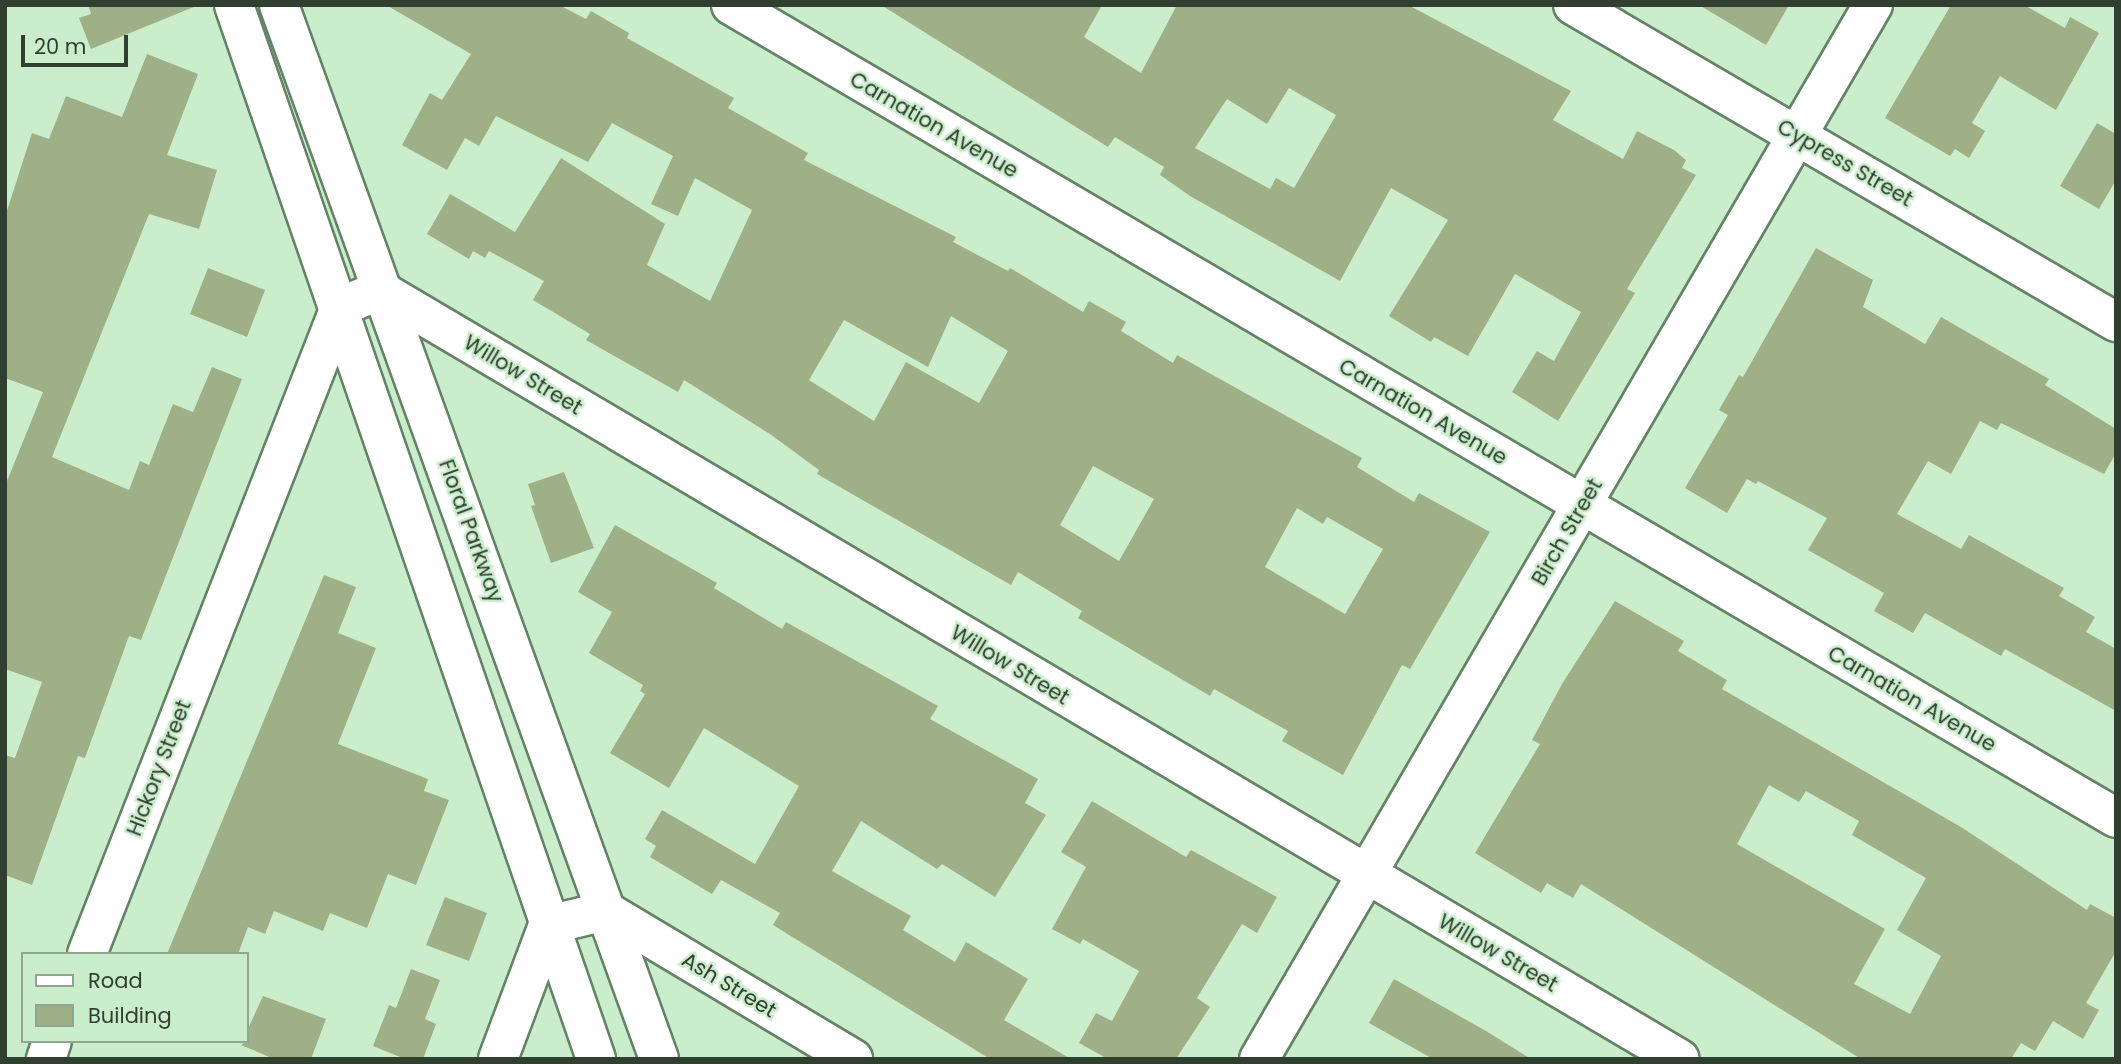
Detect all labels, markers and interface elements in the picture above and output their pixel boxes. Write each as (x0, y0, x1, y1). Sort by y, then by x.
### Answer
scale bar (24, 21, 131, 65)
text: 20 m (34, 32, 87, 61)
street label: Carnation Avenue (845, 67, 1023, 183)
street label: Cypress Street (1773, 114, 1917, 212)
street label: Willow Street (459, 330, 587, 420)
street label: Carnation Avenue (1334, 354, 1512, 470)
street label: Floral Parkway (433, 456, 509, 606)
street label: Birch Street (1526, 474, 1608, 590)
street label: Willow Street (946, 620, 1074, 710)
street label: Carnation Avenue (1823, 641, 2001, 757)
street label: Hickory Street (122, 697, 196, 839)
street label: Willow Street (1434, 909, 1562, 997)
street label: Ash Street (677, 947, 781, 1023)
legend (21, 952, 248, 1043)
text: Road (88, 966, 143, 995)
text: Building (88, 1001, 172, 1030)

